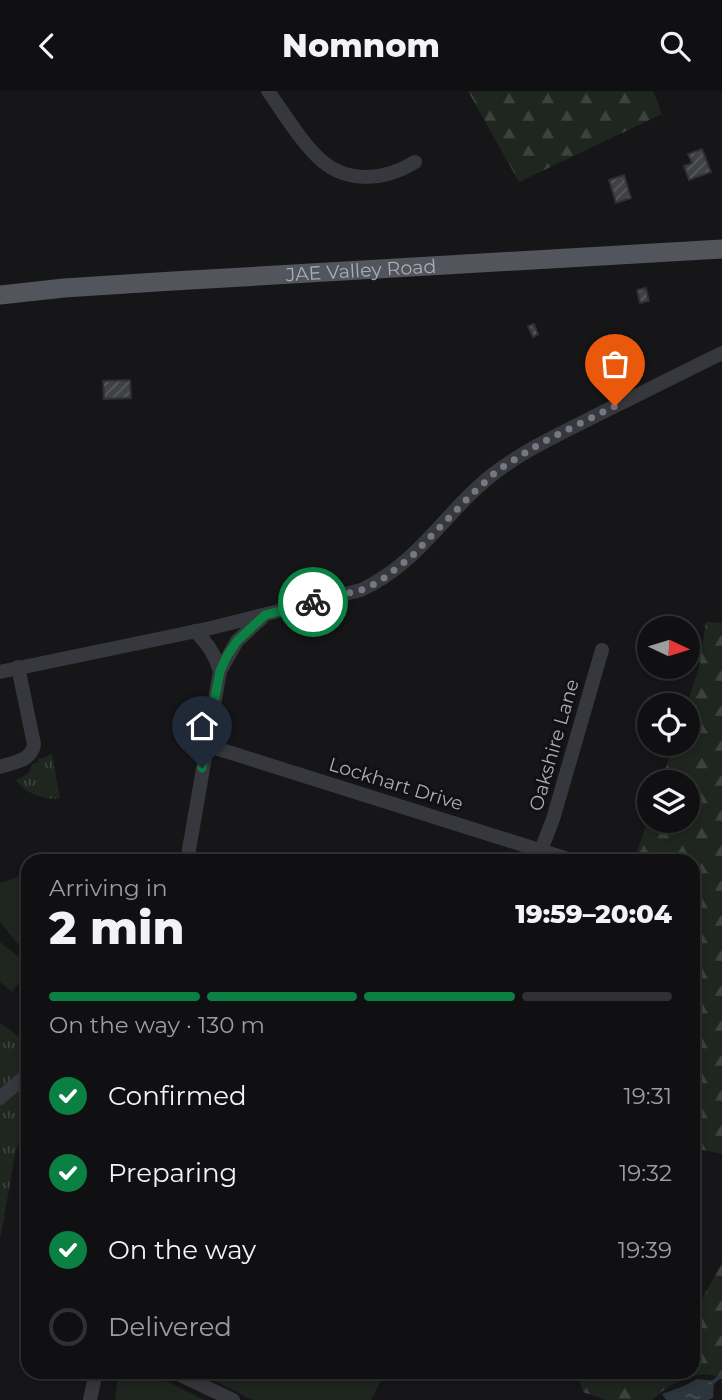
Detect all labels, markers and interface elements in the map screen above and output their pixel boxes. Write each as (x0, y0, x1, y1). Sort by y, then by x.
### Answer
text: Nomnom (282, 26, 440, 65)
icon: back (28, 27, 66, 65)
icon: search (656, 27, 694, 65)
street label: JAE Valley Road (284, 254, 437, 286)
pin (585, 334, 645, 406)
icon: bag (596, 345, 634, 383)
courier (278, 567, 348, 637)
icon: bike (294, 583, 332, 621)
north arrow (637, 616, 700, 679)
map controls (637, 616, 700, 833)
street label: Oakshire Lane (524, 676, 584, 814)
button: locate (637, 693, 700, 756)
pin (172, 696, 232, 768)
icon: home (183, 707, 221, 745)
street label: Lockhart Drive (326, 753, 466, 815)
button: layers (637, 770, 700, 833)
text: Arriving in (49, 874, 168, 902)
text: 19:59–20:04 (515, 898, 672, 930)
text: 2 min (49, 899, 184, 956)
text: On the way · 130 m (49, 1011, 265, 1039)
icon: check (49, 1077, 87, 1115)
text: Confirmed (108, 1080, 247, 1112)
text: 19:31 (624, 1082, 672, 1110)
icon: check (49, 1154, 87, 1192)
text: Preparing (108, 1157, 237, 1189)
text: 19:32 (619, 1159, 672, 1187)
icon: check (49, 1231, 87, 1269)
text: On the way (108, 1234, 256, 1266)
text: 19:39 (618, 1236, 672, 1264)
text: Delivered (108, 1311, 232, 1343)

